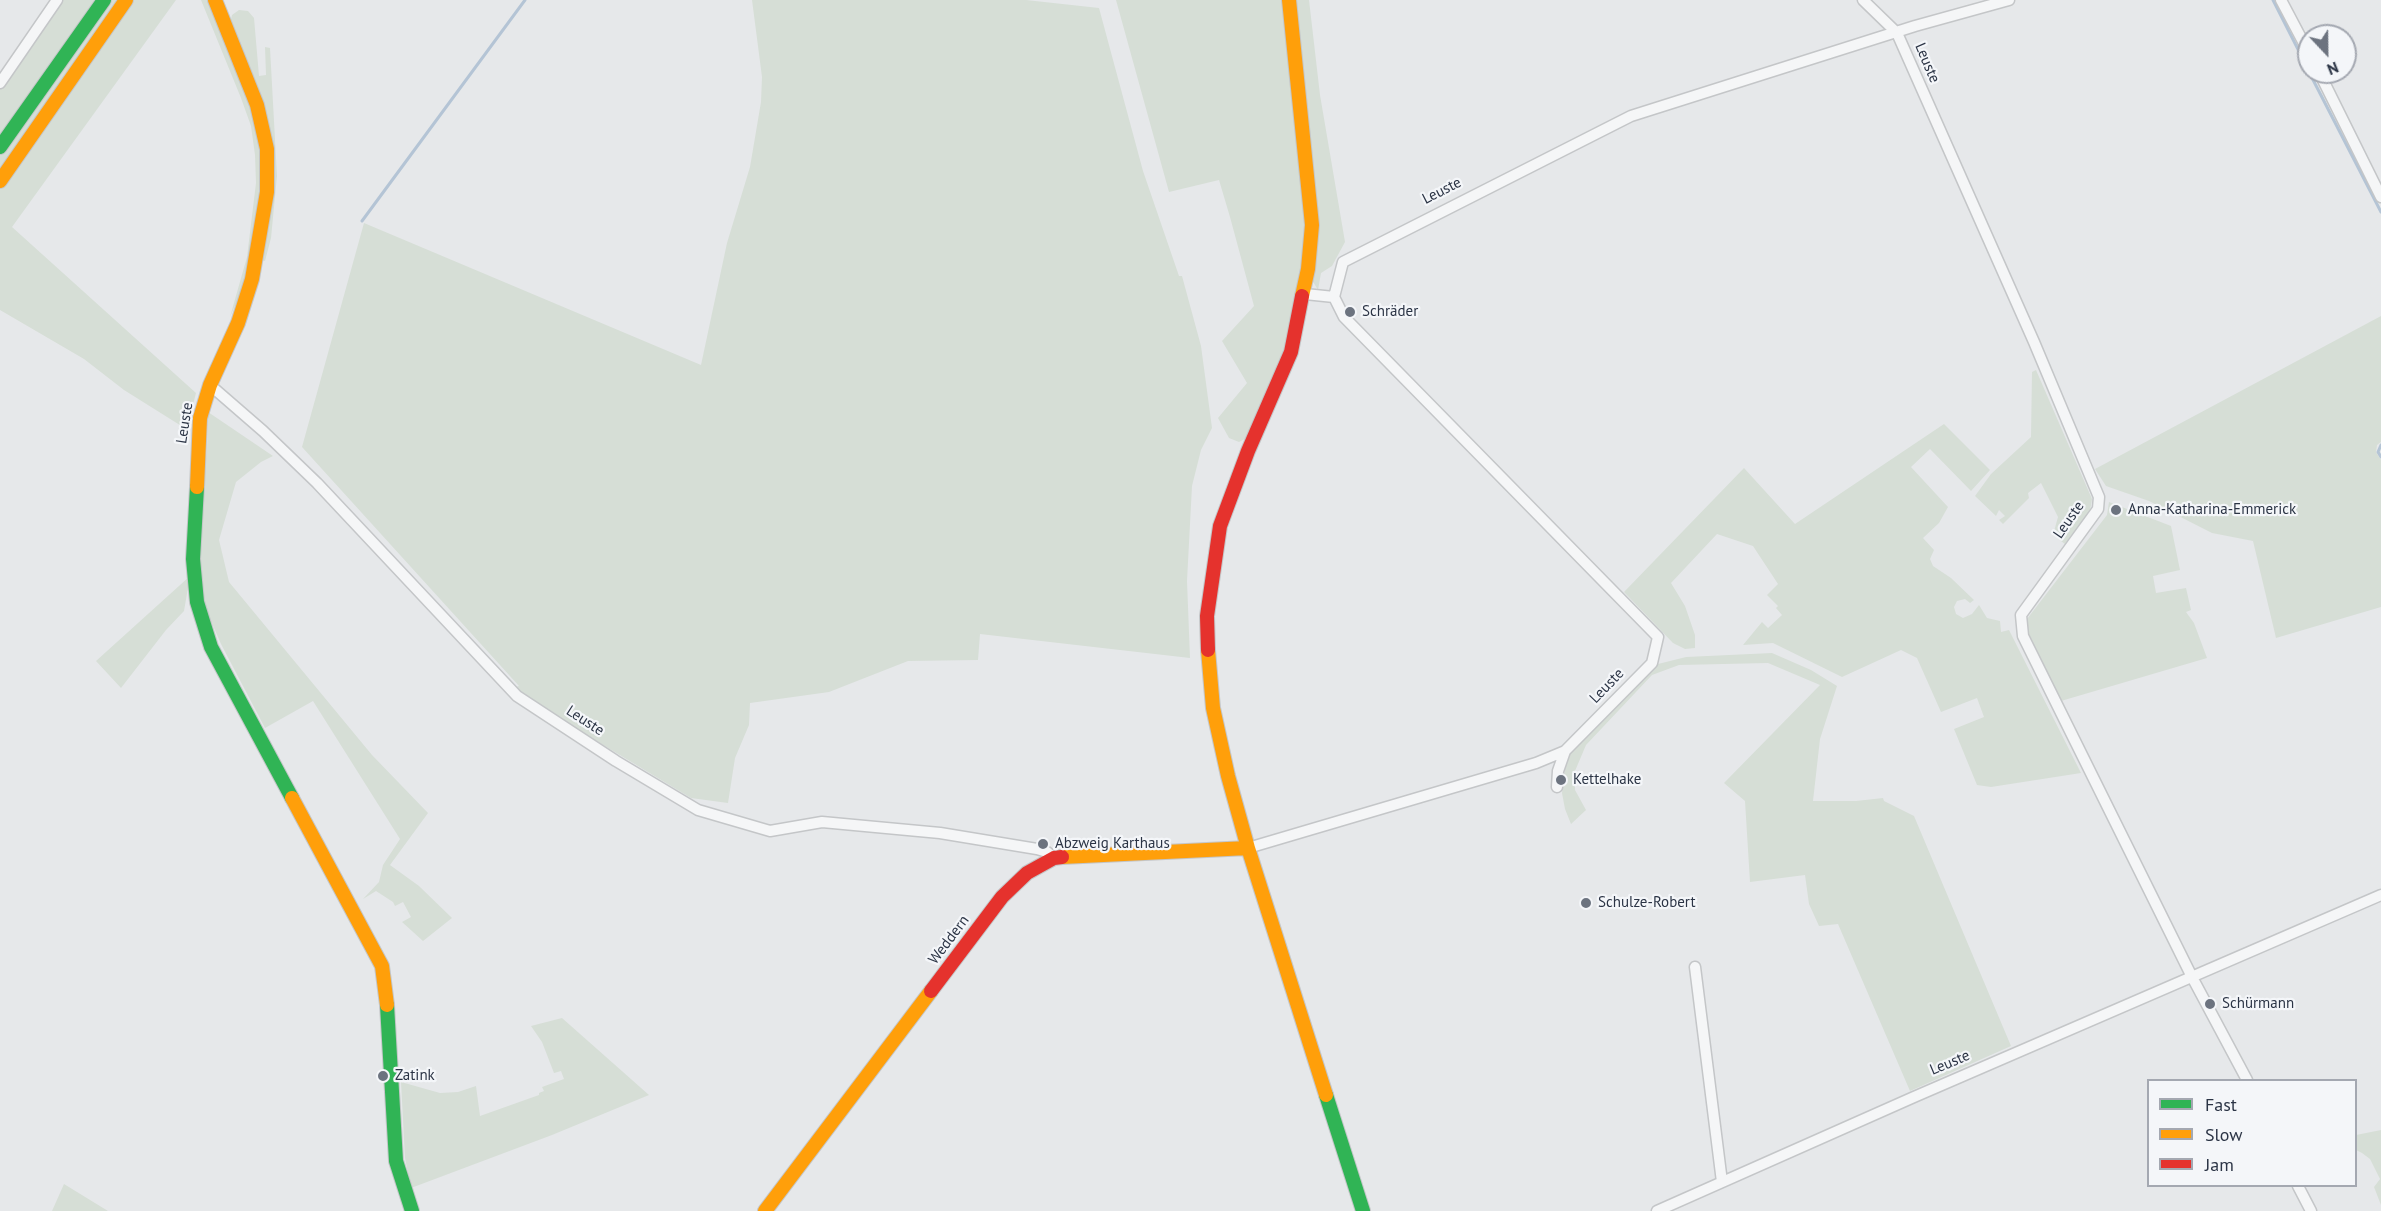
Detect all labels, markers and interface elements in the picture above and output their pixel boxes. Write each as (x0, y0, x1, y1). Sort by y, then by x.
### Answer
north arrow (2297, 24, 2357, 84)
street label: Leuste (1911, 40, 1943, 86)
text: N (2324, 58, 2342, 80)
street label: Leuste (1419, 174, 1465, 208)
place label: Schräder (1362, 303, 1418, 321)
marker: Schräder (1343, 305, 1357, 319)
street label: Leuste (173, 401, 197, 445)
street label: Leuste (2050, 498, 2088, 542)
place label: Anna-Katharina-Emmerick (2128, 501, 2296, 519)
marker: Anna-Katharina-Emmerick (2109, 503, 2123, 517)
street label: Leuste (1586, 665, 1628, 707)
street label: Leuste (563, 702, 607, 740)
place label: Kettelhake (1573, 771, 1641, 789)
marker: Kettelhake (1554, 773, 1568, 787)
place label: Abzweig Karthaus (1055, 835, 1170, 853)
marker: Abzweig Karthaus (1036, 837, 1050, 851)
place label: Schulze-Robert (1598, 894, 1695, 912)
marker: Schulze-Robert (1579, 896, 1593, 910)
street label: Weddern (925, 912, 973, 968)
place label: Schürmann (2222, 995, 2294, 1013)
marker: Schürmann (2203, 997, 2217, 1011)
street label: Leuste (1927, 1047, 1973, 1079)
place label: Zatink (395, 1067, 435, 1085)
marker: Zatink (376, 1069, 390, 1083)
legend (2147, 1079, 2357, 1187)
text: Fast (2205, 1093, 2237, 1116)
text: Slow (2205, 1123, 2243, 1146)
text: Jam (2205, 1153, 2234, 1176)

